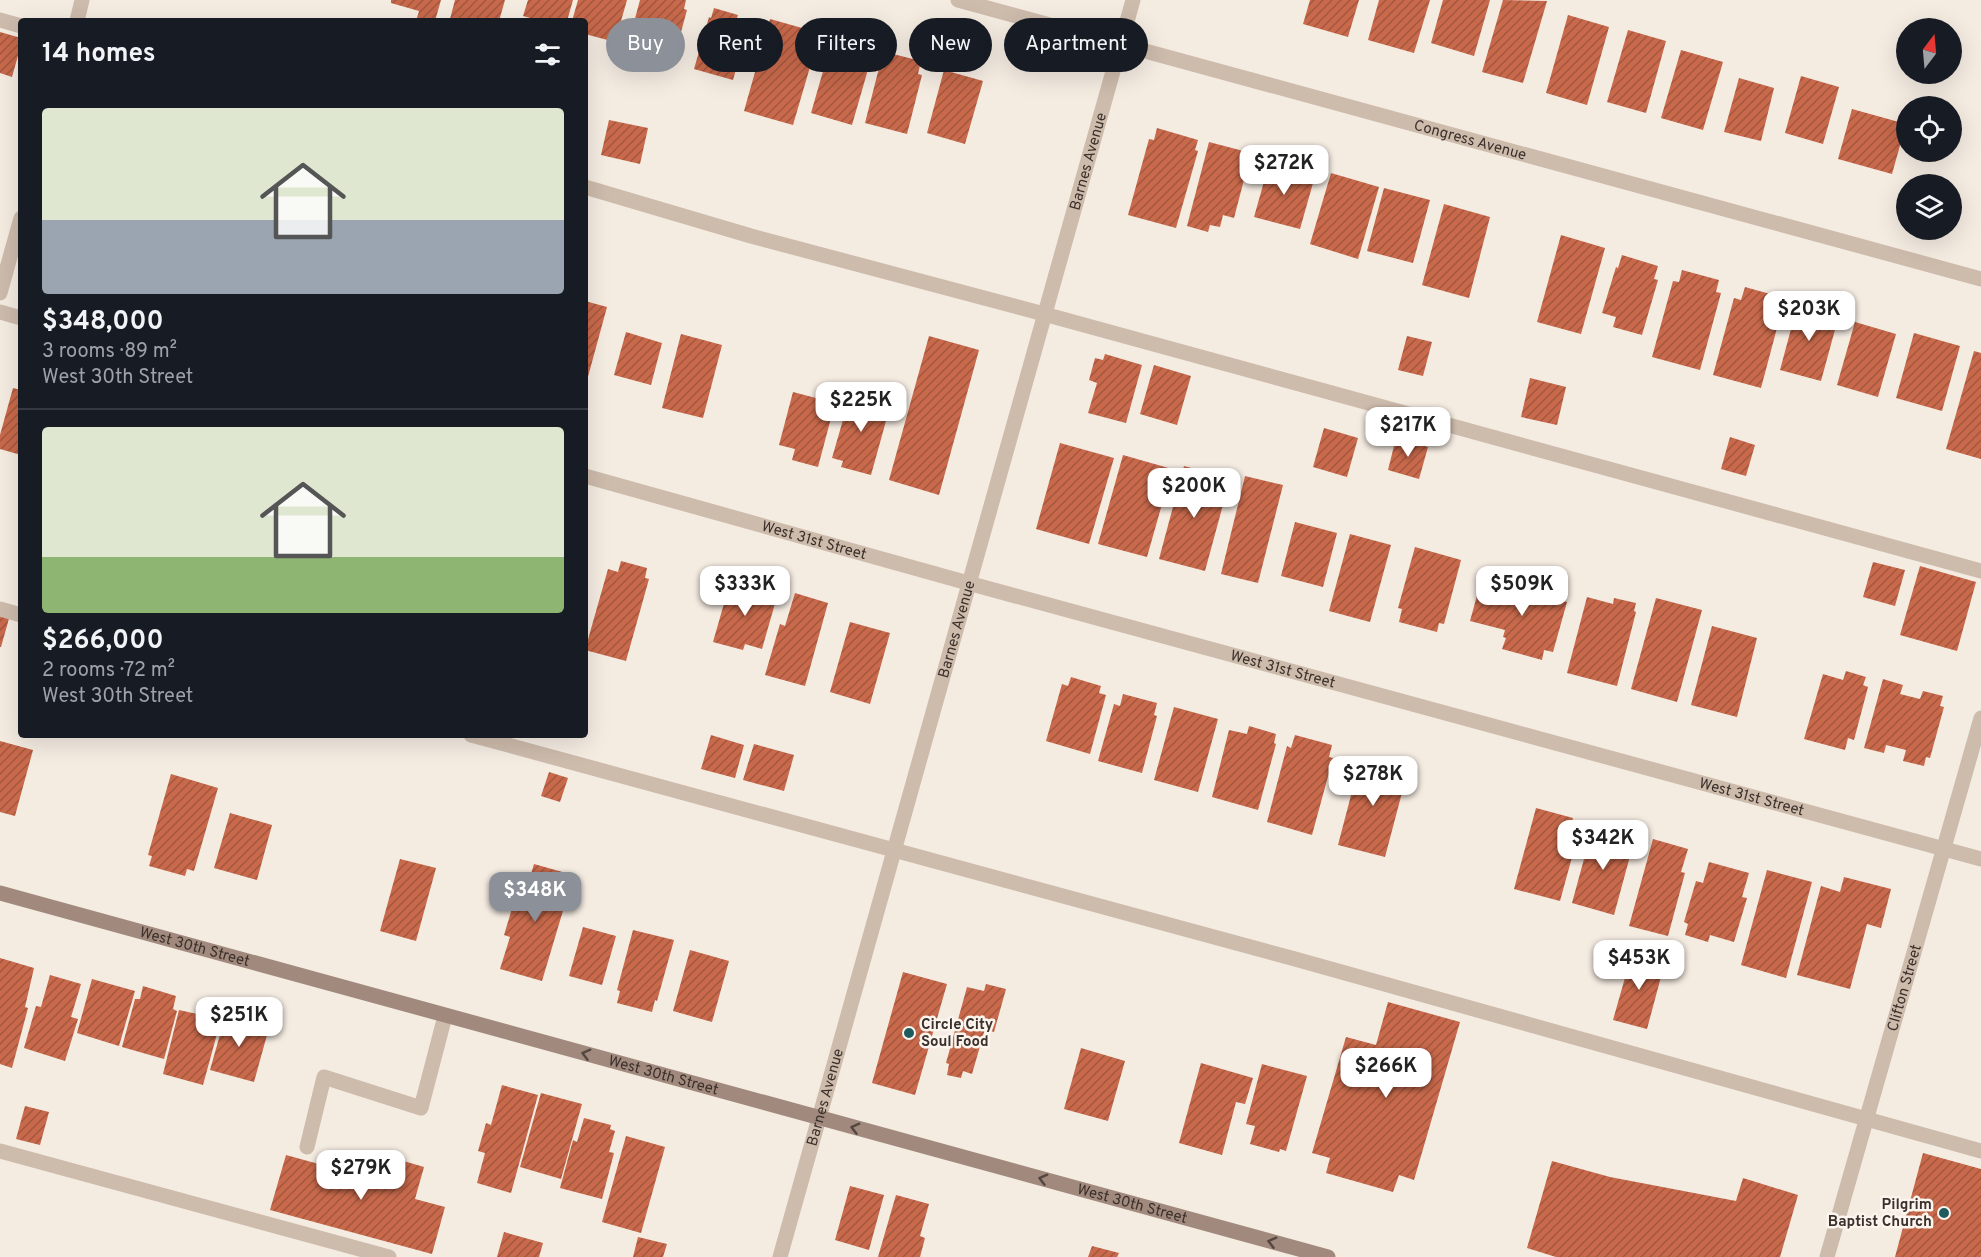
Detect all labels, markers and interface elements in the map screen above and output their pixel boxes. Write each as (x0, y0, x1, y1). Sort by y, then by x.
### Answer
chip: Buy (606, 18, 685, 72)
chip: Rent (697, 18, 783, 72)
chip: Filters (795, 18, 897, 72)
chip: New (909, 18, 992, 72)
chip: Apartment (1004, 18, 1148, 72)
north arrow (1896, 18, 1962, 84)
map controls (1896, 18, 1962, 240)
text: 14 homes (42, 38, 156, 71)
icon: filters (531, 38, 564, 71)
button: locate (1896, 96, 1962, 162)
street label: Barnes Avenue (1066, 111, 1112, 213)
street label: Congress Avenue (1411, 117, 1528, 166)
pin: $272K (1242, 145, 1326, 196)
icon: home (249, 147, 357, 255)
text: $272K (1254, 151, 1314, 177)
button: layers (1896, 174, 1962, 240)
pin: $203K (1767, 291, 1851, 342)
text: $203K (1777, 297, 1841, 323)
text: $348,000 (42, 306, 164, 339)
text: 3 rooms · 89 m² (42, 339, 177, 365)
text: West 30th Street (42, 365, 193, 391)
pin: $225K (819, 382, 903, 433)
text: $225K (830, 388, 892, 414)
pin: $217K (1366, 407, 1450, 458)
text: $217K (1379, 413, 1437, 439)
icon: home (249, 466, 357, 574)
pin: $200K (1152, 468, 1236, 519)
text: $200K (1162, 474, 1226, 500)
street label: West 31st Street (759, 518, 868, 565)
pin: $333K (703, 566, 787, 617)
pin: $509K (1480, 566, 1564, 617)
text: $333K (714, 572, 776, 598)
text: $509K (1490, 572, 1554, 598)
street label: Barnes Avenue (935, 579, 980, 681)
text: $266,000 (42, 625, 164, 658)
street label: West 31st Street (1228, 647, 1337, 694)
text: 2 rooms · 72 m² (42, 658, 175, 684)
text: West 30th Street (42, 684, 193, 710)
pin: $278K (1331, 756, 1415, 807)
text: $278K (1343, 762, 1403, 788)
street label: West 31st Street (1697, 775, 1806, 821)
pin: $342K (1561, 820, 1645, 871)
text: $342K (1571, 826, 1635, 852)
pin: $348K (493, 872, 577, 923)
text: $348K (503, 878, 567, 904)
street label: West 30th Street (137, 924, 252, 972)
pin: $453K (1597, 940, 1681, 991)
street label: Clifton Street (1884, 942, 1927, 1034)
text: $453K (1607, 946, 1671, 972)
pin: $251K (197, 997, 281, 1048)
text: $251K (210, 1003, 268, 1029)
place label: Circle City Soul Food (921, 1016, 994, 1052)
marker: Circle City Soul Food (902, 1026, 916, 1040)
street label: Barnes Avenue (804, 1047, 849, 1149)
pin: $266K (1344, 1048, 1428, 1099)
one-way arrow (581, 1049, 592, 1061)
street label: West 30th Street (606, 1052, 720, 1100)
text: $266K (1354, 1054, 1418, 1080)
one-way arrow (850, 1123, 861, 1135)
pin: $279K (319, 1150, 403, 1201)
text: $279K (330, 1156, 392, 1182)
one-way arrow (1038, 1174, 1049, 1186)
street label: West 30th Street (1075, 1181, 1189, 1229)
place label: Pilgrim Baptist Church (1828, 1196, 1932, 1232)
marker: Pilgrim Baptist Church (1937, 1206, 1951, 1220)
one-way arrow (1267, 1236, 1277, 1249)

